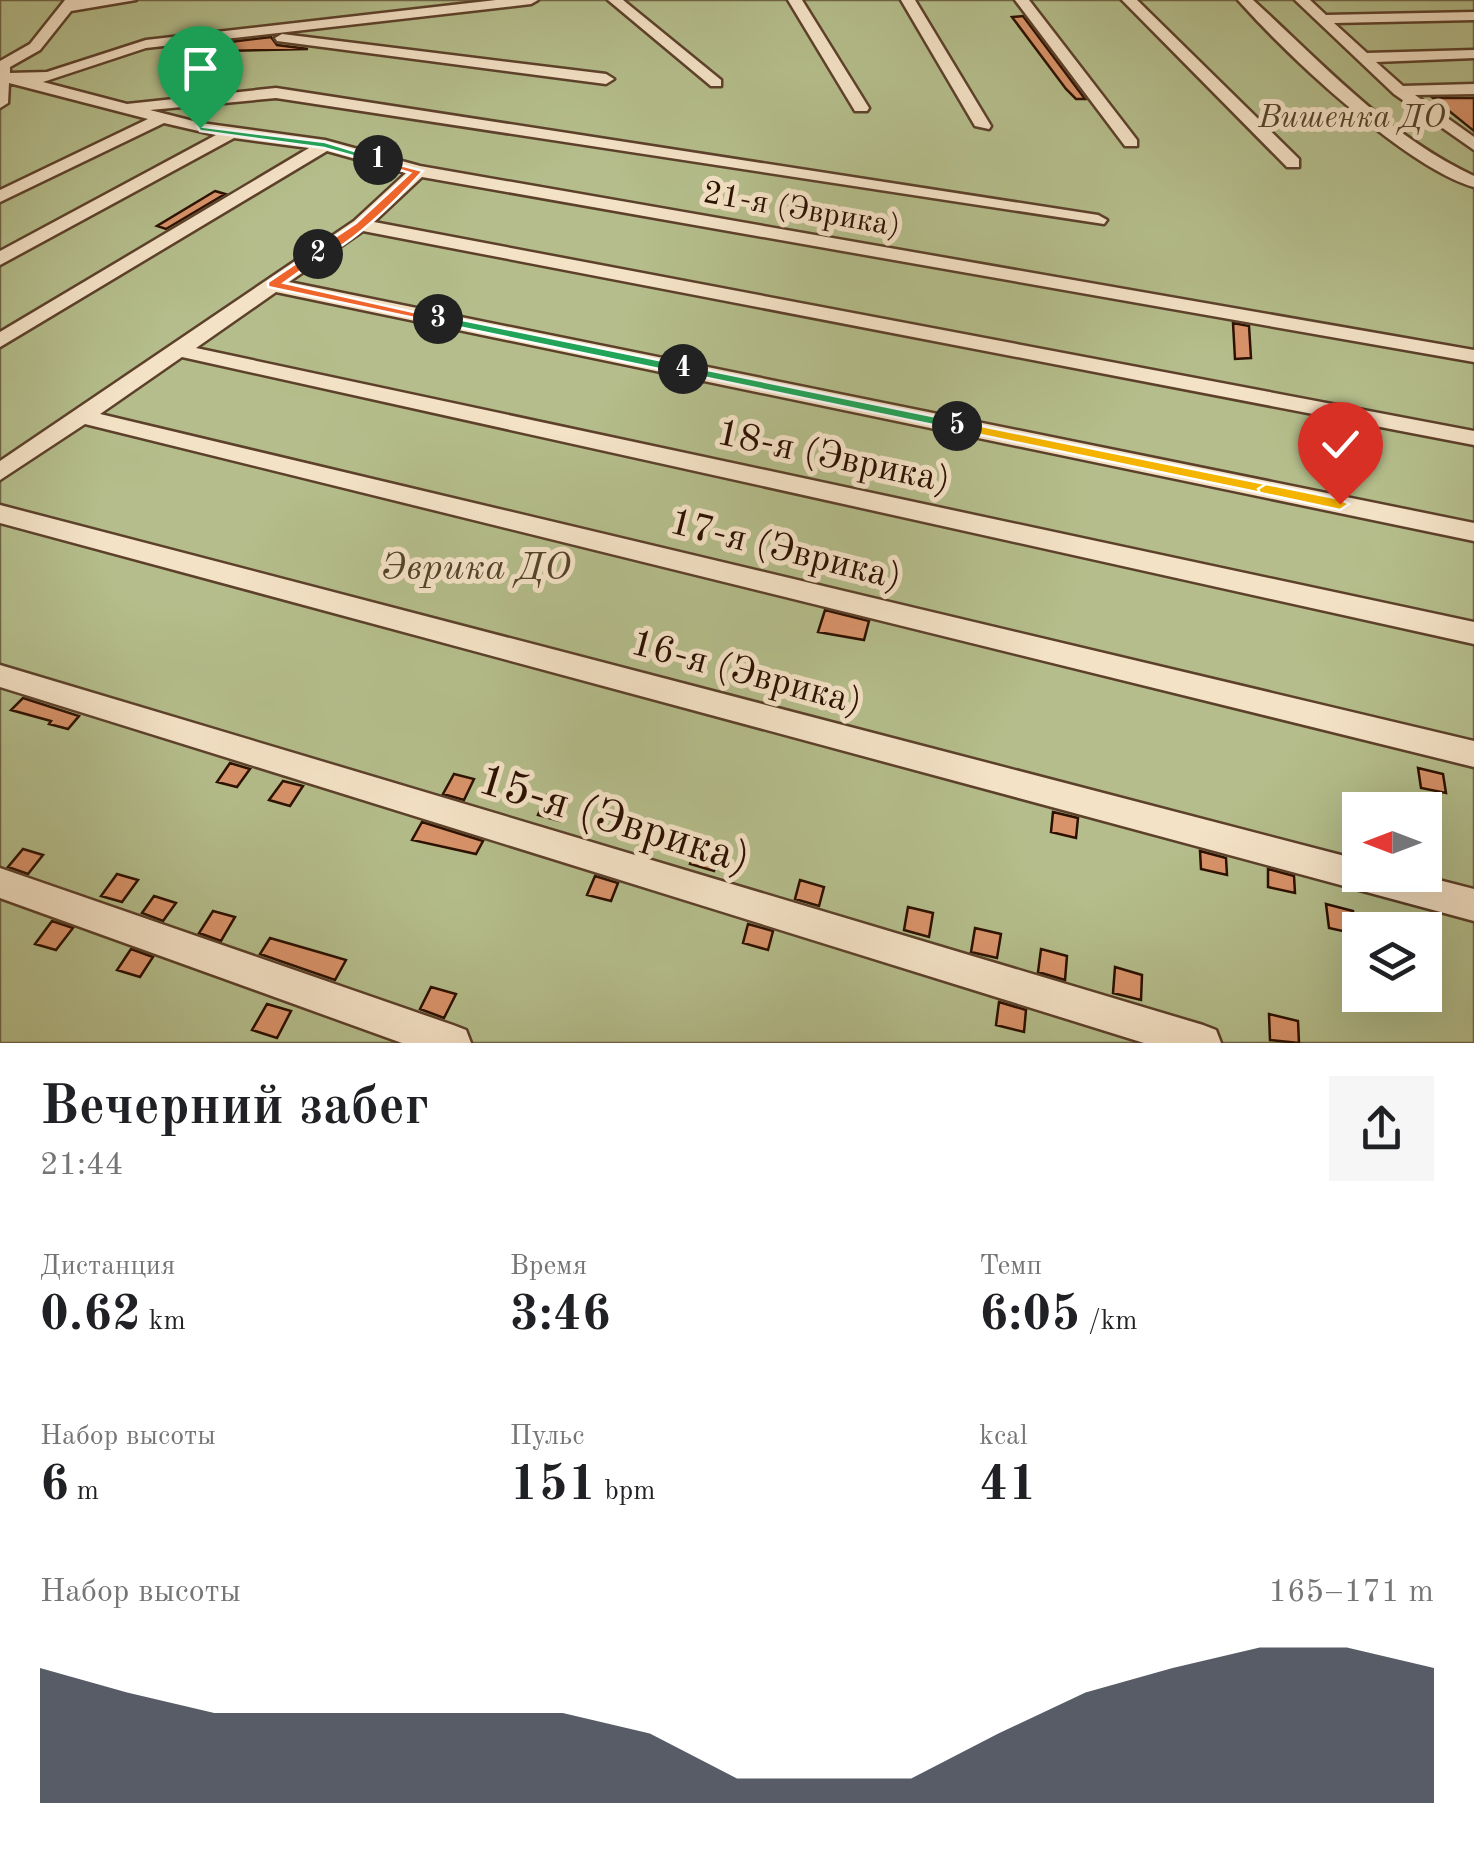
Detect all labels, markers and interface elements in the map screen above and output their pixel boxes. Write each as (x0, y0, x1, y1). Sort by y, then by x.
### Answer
pin (158, 26, 243, 129)
icon: arrive (173, 41, 228, 96)
park label: Вишенка ДО (1257, 103, 1446, 135)
pin: 1 (353, 135, 403, 185)
text: 1 (370, 146, 386, 174)
street label: 21-я (Эврика) (700, 178, 903, 244)
pin: 2 (293, 229, 343, 279)
text: 2 (310, 240, 326, 268)
pin: 3 (413, 294, 463, 344)
text: 3 (430, 305, 446, 333)
pin: 4 (658, 344, 708, 394)
text: 4 (675, 355, 691, 383)
pin: 5 (932, 401, 982, 451)
pin (1298, 402, 1383, 505)
text: 5 (949, 412, 965, 440)
street label: 18-я (Эврика) (713, 415, 953, 501)
icon: check (1313, 417, 1368, 472)
street label: 17-я (Эврика) (666, 504, 905, 598)
park label: Эврика ДО (381, 550, 571, 588)
street label: 16-я (Эврика) (627, 625, 866, 723)
street label: 15-я (Эврика) (473, 759, 755, 884)
north arrow (1342, 792, 1442, 892)
map controls (1342, 792, 1442, 1012)
button: layers (1342, 912, 1442, 1012)
button: share (1329, 1076, 1434, 1181)
text: Вечерний забег (40, 1081, 429, 1136)
text: 21:44 (40, 1150, 123, 1182)
text: Дистанция (40, 1253, 175, 1281)
text: Время (510, 1253, 587, 1281)
text: Темп (979, 1253, 1042, 1281)
text: 0.62 (40, 1291, 141, 1341)
text: 3:46 (510, 1291, 611, 1341)
text: 6:05 (979, 1291, 1080, 1341)
text: km (141, 1308, 186, 1336)
text: /km (1080, 1308, 1138, 1336)
text: Набор высоты (40, 1423, 216, 1451)
text: Пульс (510, 1423, 584, 1451)
text: kcal (979, 1423, 1028, 1451)
text: 6 (40, 1461, 69, 1511)
text: 151 (510, 1461, 597, 1511)
text: 41 (979, 1461, 1037, 1511)
text: m (69, 1478, 99, 1506)
text: bpm (597, 1478, 656, 1506)
text: Набор высоты (40, 1577, 241, 1609)
text: 165–171 m (1268, 1577, 1434, 1609)

